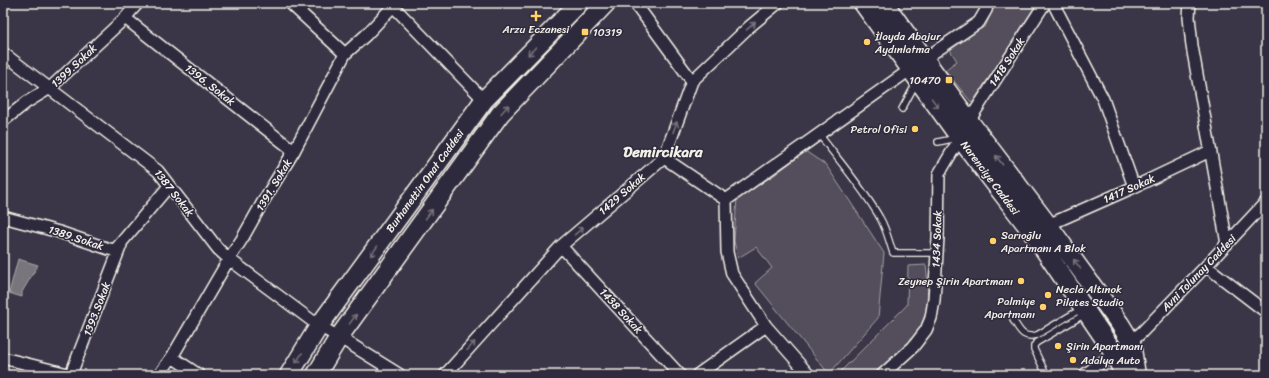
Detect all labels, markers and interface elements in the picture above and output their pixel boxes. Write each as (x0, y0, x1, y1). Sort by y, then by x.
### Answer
marker: Arzu Eczanesi (531, 11, 541, 21)
place label: Arzu Eczanesi (502, 20, 570, 39)
one-way arrow (745, 22, 755, 31)
place label: 10319 (593, 23, 622, 42)
marker: 10319 (580, 27, 590, 37)
place label: İlayda Abajur Aydınlatma (874, 27, 941, 59)
street label: 1418 Sokak (984, 33, 1030, 90)
marker: İlayda Abajur Aydınlatma (862, 37, 872, 47)
street label: 1399.Sokak (47, 39, 102, 92)
one-way arrow (527, 46, 537, 56)
street label: 1396. Sokak (181, 59, 239, 111)
place label: 10470 (909, 71, 941, 90)
marker: 10470 (944, 75, 954, 85)
one-way arrow (931, 97, 939, 108)
one-way arrow (500, 104, 509, 114)
place label: Petrol Ofisi (850, 120, 908, 139)
one-way arrow (671, 122, 679, 134)
marker: Petrol Ofisi (910, 124, 920, 134)
street label: Burhanettin Onat Caddesi (381, 125, 470, 237)
street label: Narenciye Caddesi (956, 137, 1025, 220)
district label: Demircikara (623, 139, 703, 165)
street label: 1391. Sokak (251, 155, 297, 215)
one-way arrow (994, 155, 1003, 166)
street label: 1387 Sokak (149, 165, 199, 221)
street label: 1429 Sokak (594, 168, 650, 220)
street label: 1417 Sokak (1100, 169, 1158, 209)
one-way arrow (424, 208, 433, 219)
street label: 1434 Sokak (927, 210, 947, 268)
street label: 1389.Sokak (46, 220, 106, 256)
one-way arrow (574, 226, 584, 235)
place label: Sarıoğlu Apartmanı A Blok (1000, 226, 1086, 258)
street label: Avni Tolunay Caddesi (1156, 229, 1242, 317)
marker: Sarıoğlu Apartmanı A Blok (988, 236, 998, 246)
one-way arrow (370, 245, 378, 256)
one-way arrow (1072, 259, 1081, 270)
place label: Zeynep Şirin Apartmanı (898, 272, 1013, 291)
marker: Zeynep Şirin Apartmanı (1016, 276, 1026, 286)
street label: 1393.Sokak (78, 279, 116, 339)
place label: Necla Altınok Pilates Studio (1056, 280, 1124, 312)
street label: 1438 Sokak (595, 284, 647, 338)
marker: Necla Altınok Pilates Studio (1043, 290, 1053, 300)
place label: Palmiye Apartmanı (984, 292, 1036, 324)
marker: Palmiye Apartmanı (1038, 302, 1048, 312)
one-way arrow (348, 314, 357, 325)
place label: Şirin Apartmanı (1066, 337, 1143, 356)
one-way arrow (467, 341, 476, 351)
marker: Şirin Apartmanı (1053, 341, 1063, 351)
place label: Adalya Auto (1080, 351, 1141, 370)
one-way arrow (295, 352, 303, 364)
marker: Adalya Auto (1068, 355, 1078, 365)

